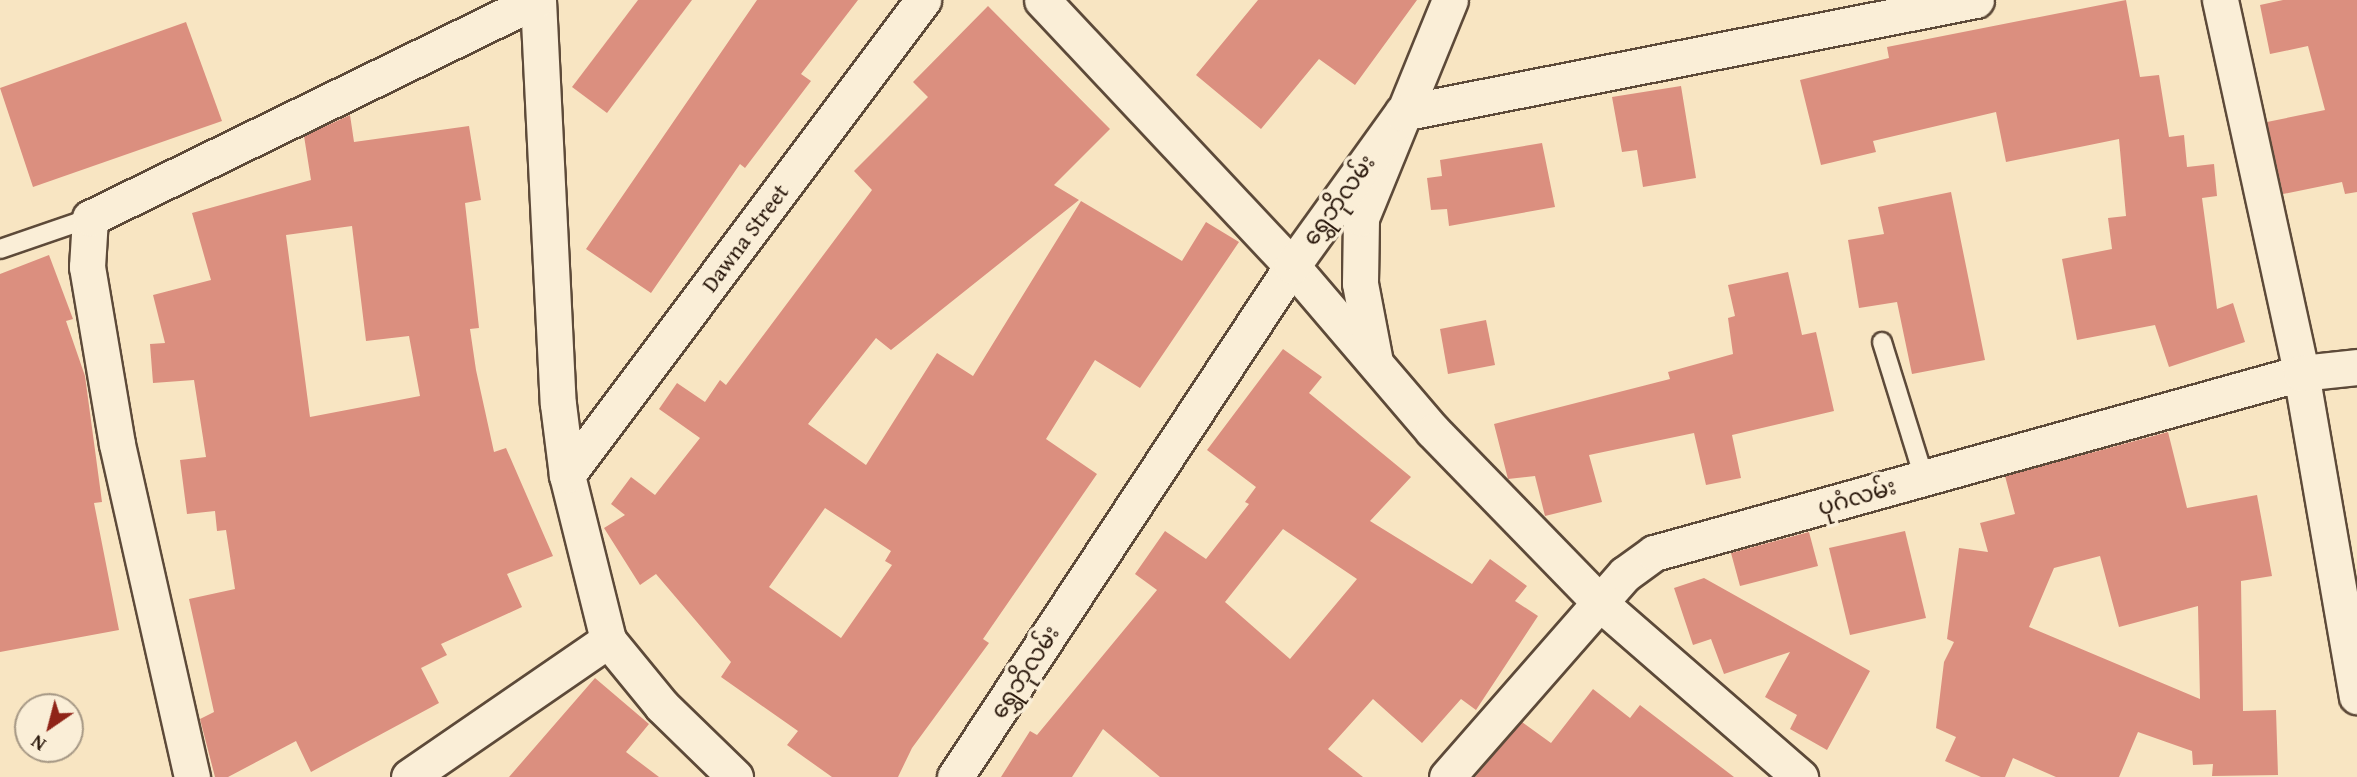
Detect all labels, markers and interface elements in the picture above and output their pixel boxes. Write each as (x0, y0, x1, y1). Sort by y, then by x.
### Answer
street label: ရွှေဘိုလမ်း (1297, 149, 1381, 251)
street label: Dawna Street (696, 179, 794, 297)
street label: ပုဂံလမ်း (1815, 473, 1899, 521)
street label: ရွှေဘိုလမ်း (985, 620, 1065, 724)
north arrow (14, 693, 84, 763)
text: N (25, 728, 51, 759)

